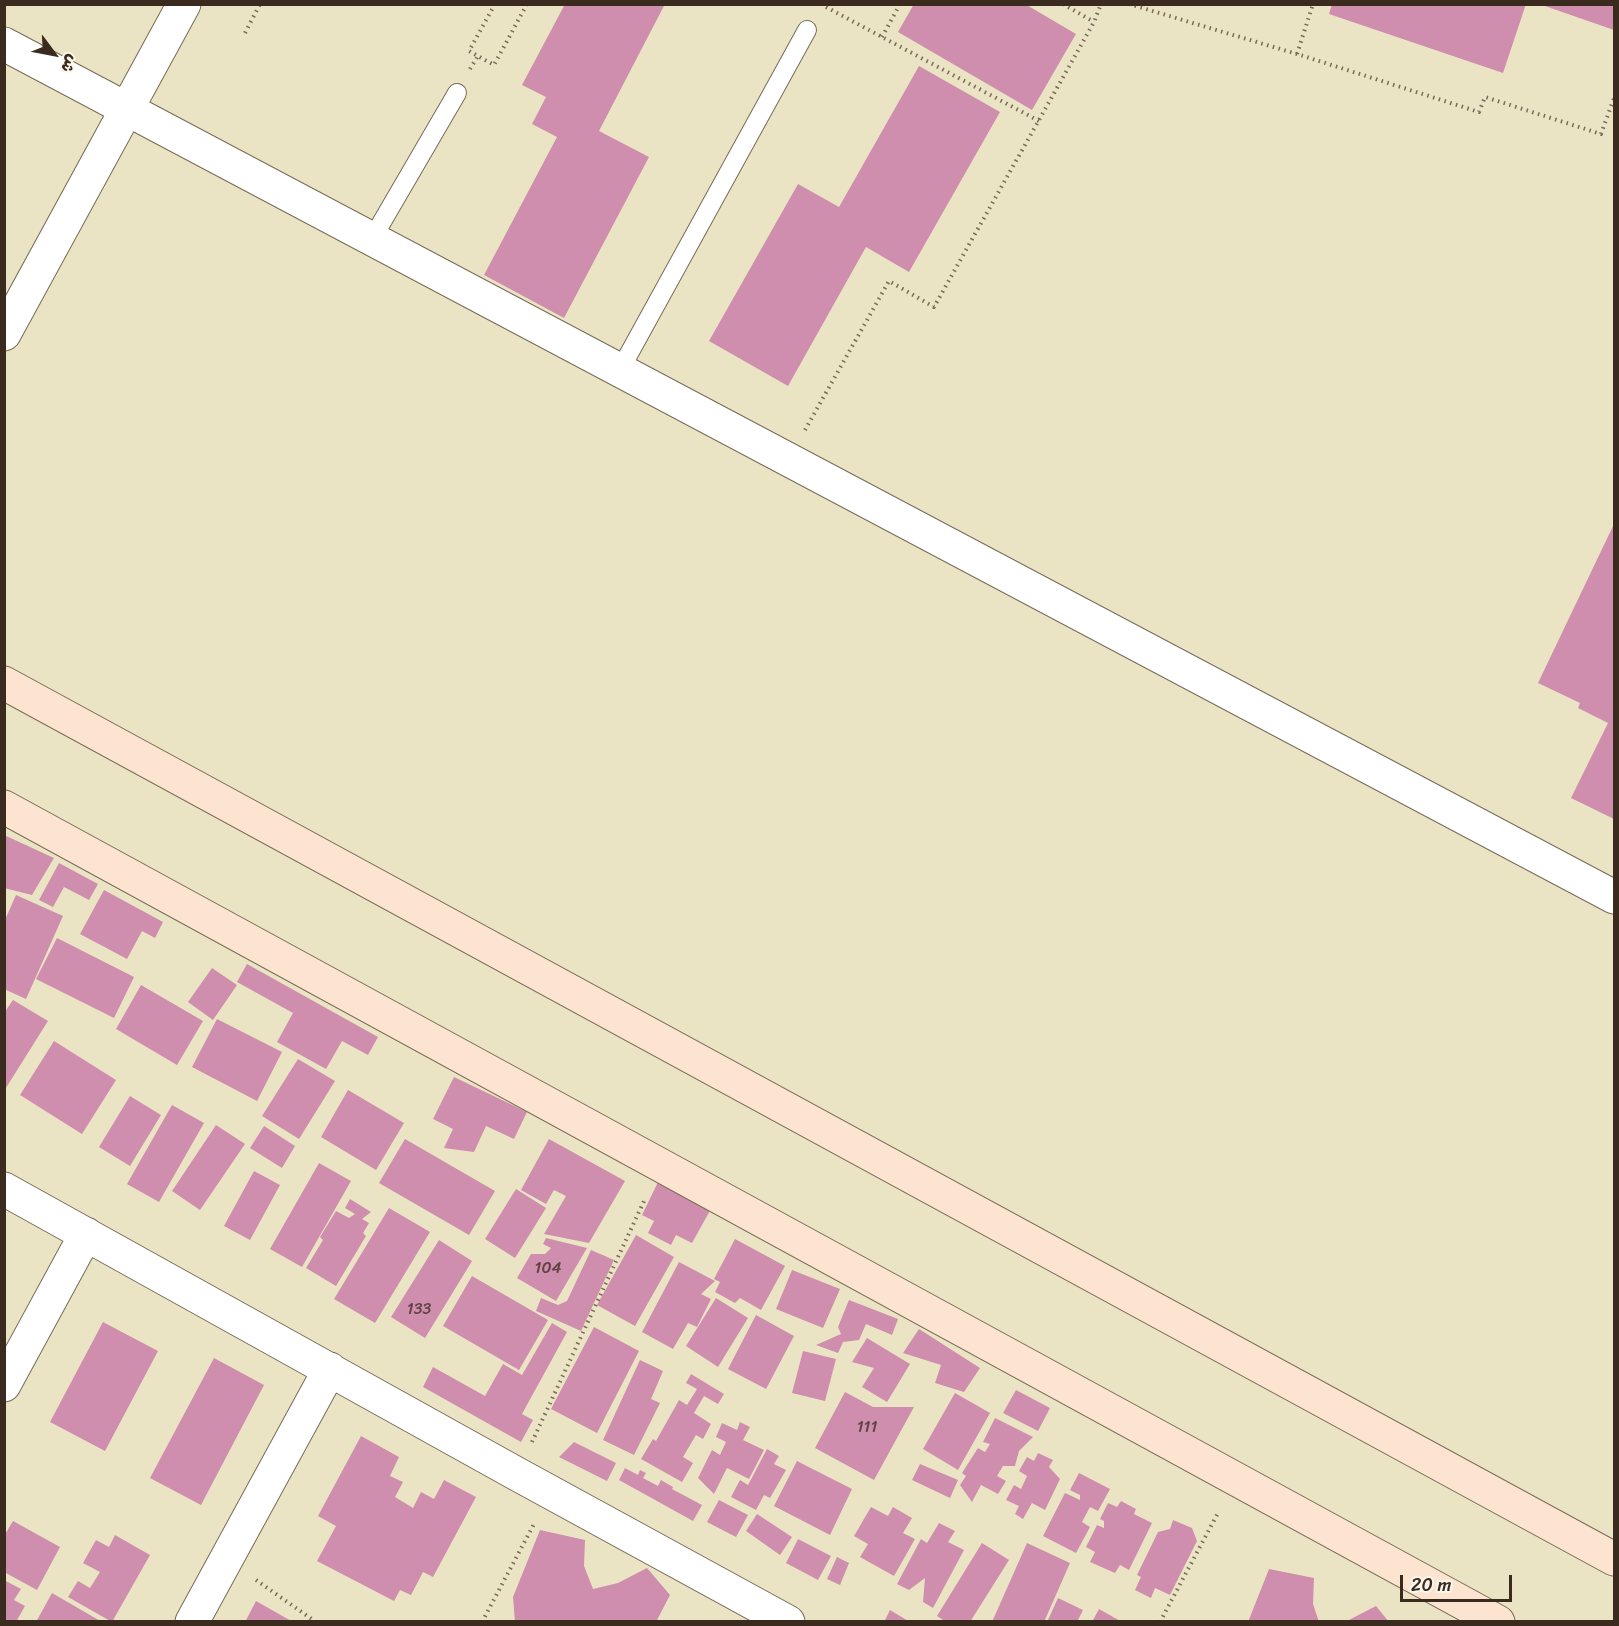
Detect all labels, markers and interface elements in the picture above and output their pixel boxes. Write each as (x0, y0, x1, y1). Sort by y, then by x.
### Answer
north arrow (24, 24, 84, 84)
text: ش (53, 49, 87, 79)
house number: 104 (535, 1259, 561, 1279)
house number: 133 (407, 1300, 431, 1320)
house number: 111 (857, 1418, 877, 1438)
scale bar (1403, 1563, 1516, 1601)
text: 20 m (1411, 1569, 1451, 1601)

